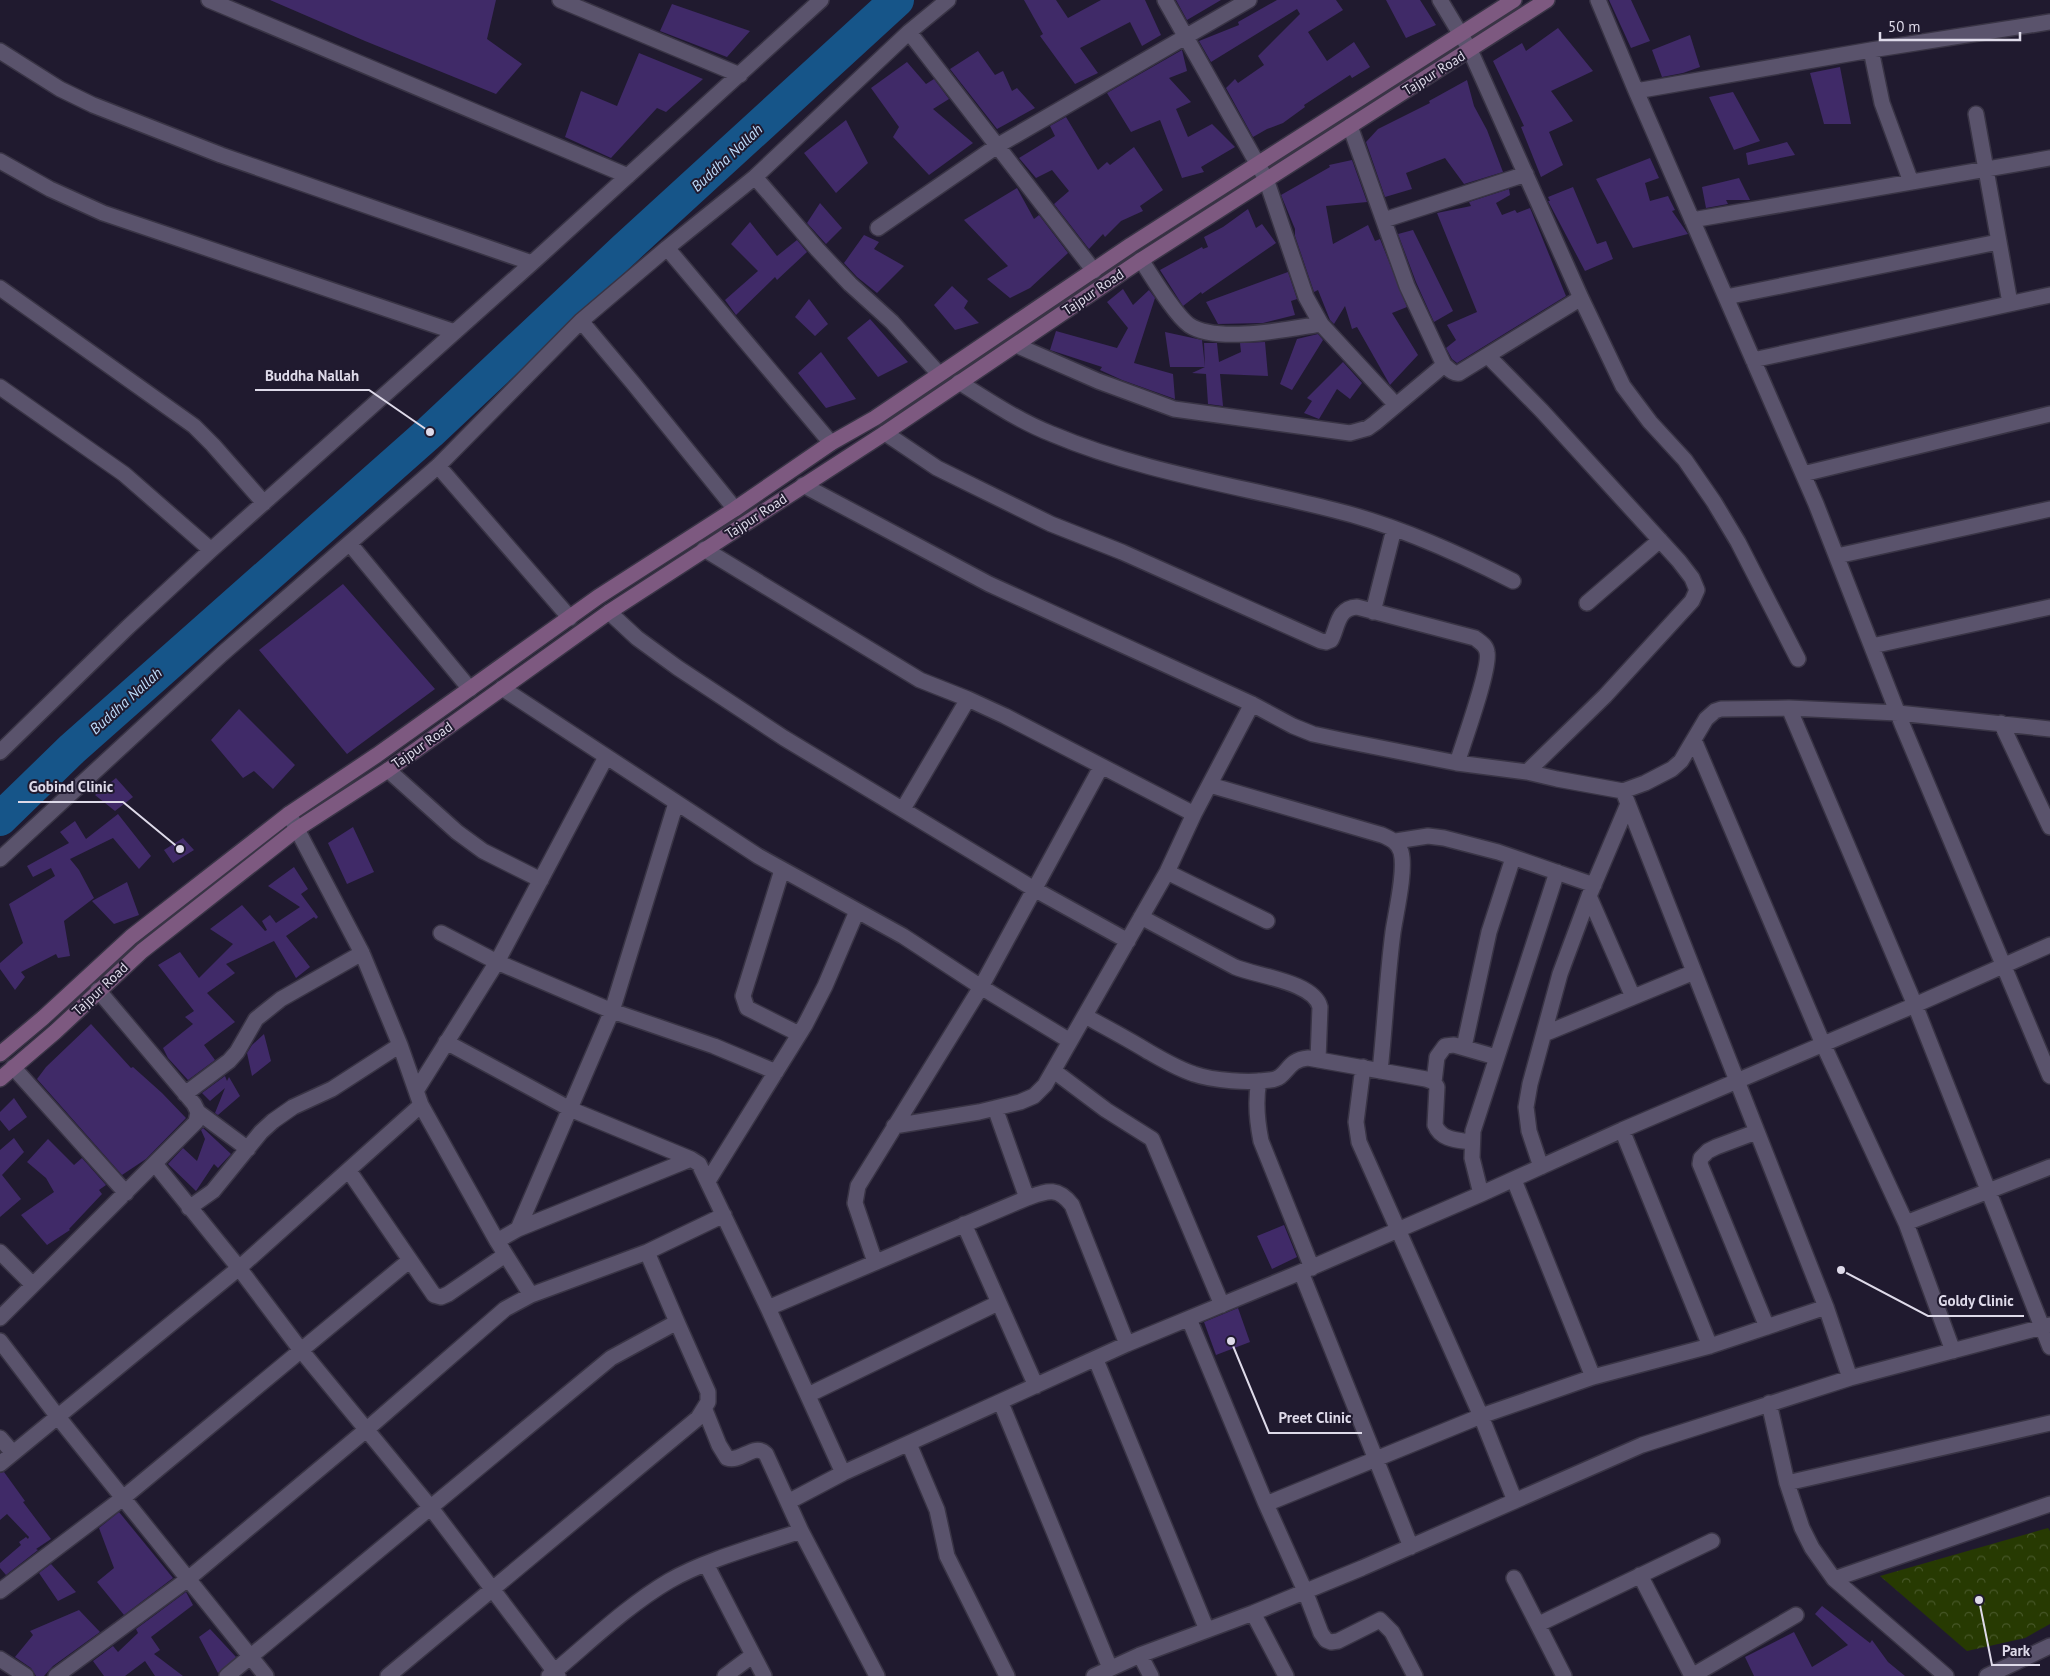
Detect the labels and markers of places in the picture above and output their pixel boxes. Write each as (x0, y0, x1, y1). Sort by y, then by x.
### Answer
callout: Buddha Nallah (255, 360, 369, 390)
callout: Gobind Clinic (18, 772, 123, 802)
callout: Goldy Clinic (1928, 1286, 2024, 1316)
callout: Preet Clinic (1269, 1403, 1362, 1433)
callout: Park (1992, 1635, 2040, 1665)

